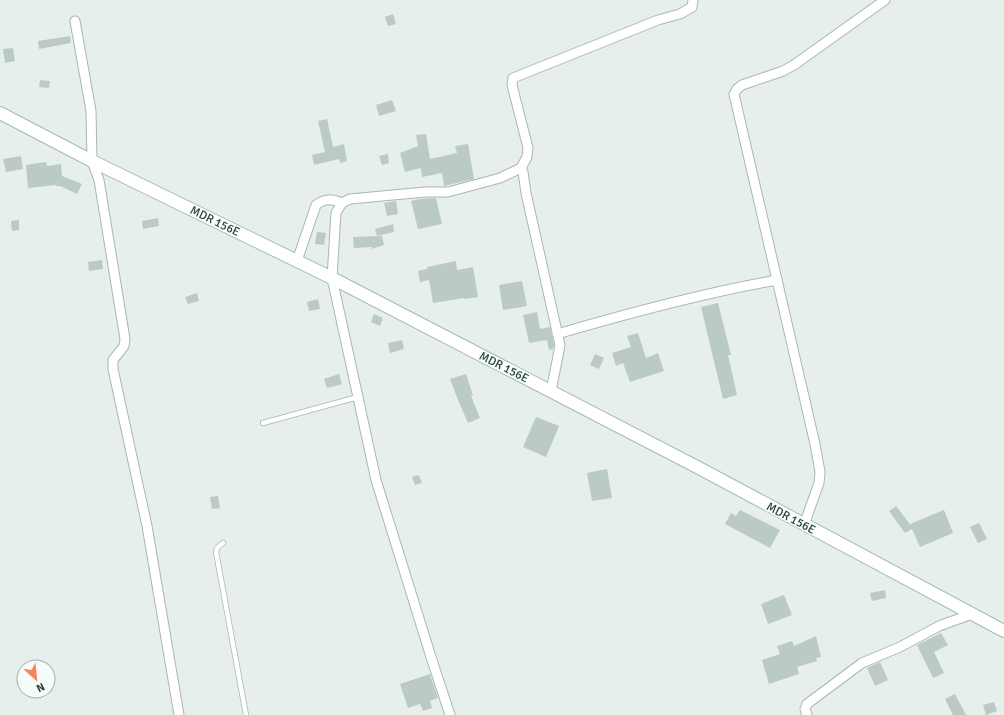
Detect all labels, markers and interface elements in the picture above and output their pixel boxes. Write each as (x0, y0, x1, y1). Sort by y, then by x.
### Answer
street label: MDR 156E (187, 203, 242, 240)
street label: MDR 156E (477, 349, 531, 386)
street label: MDR 156E (764, 499, 818, 538)
north arrow (16, 659, 56, 699)
text: N (34, 680, 47, 695)

